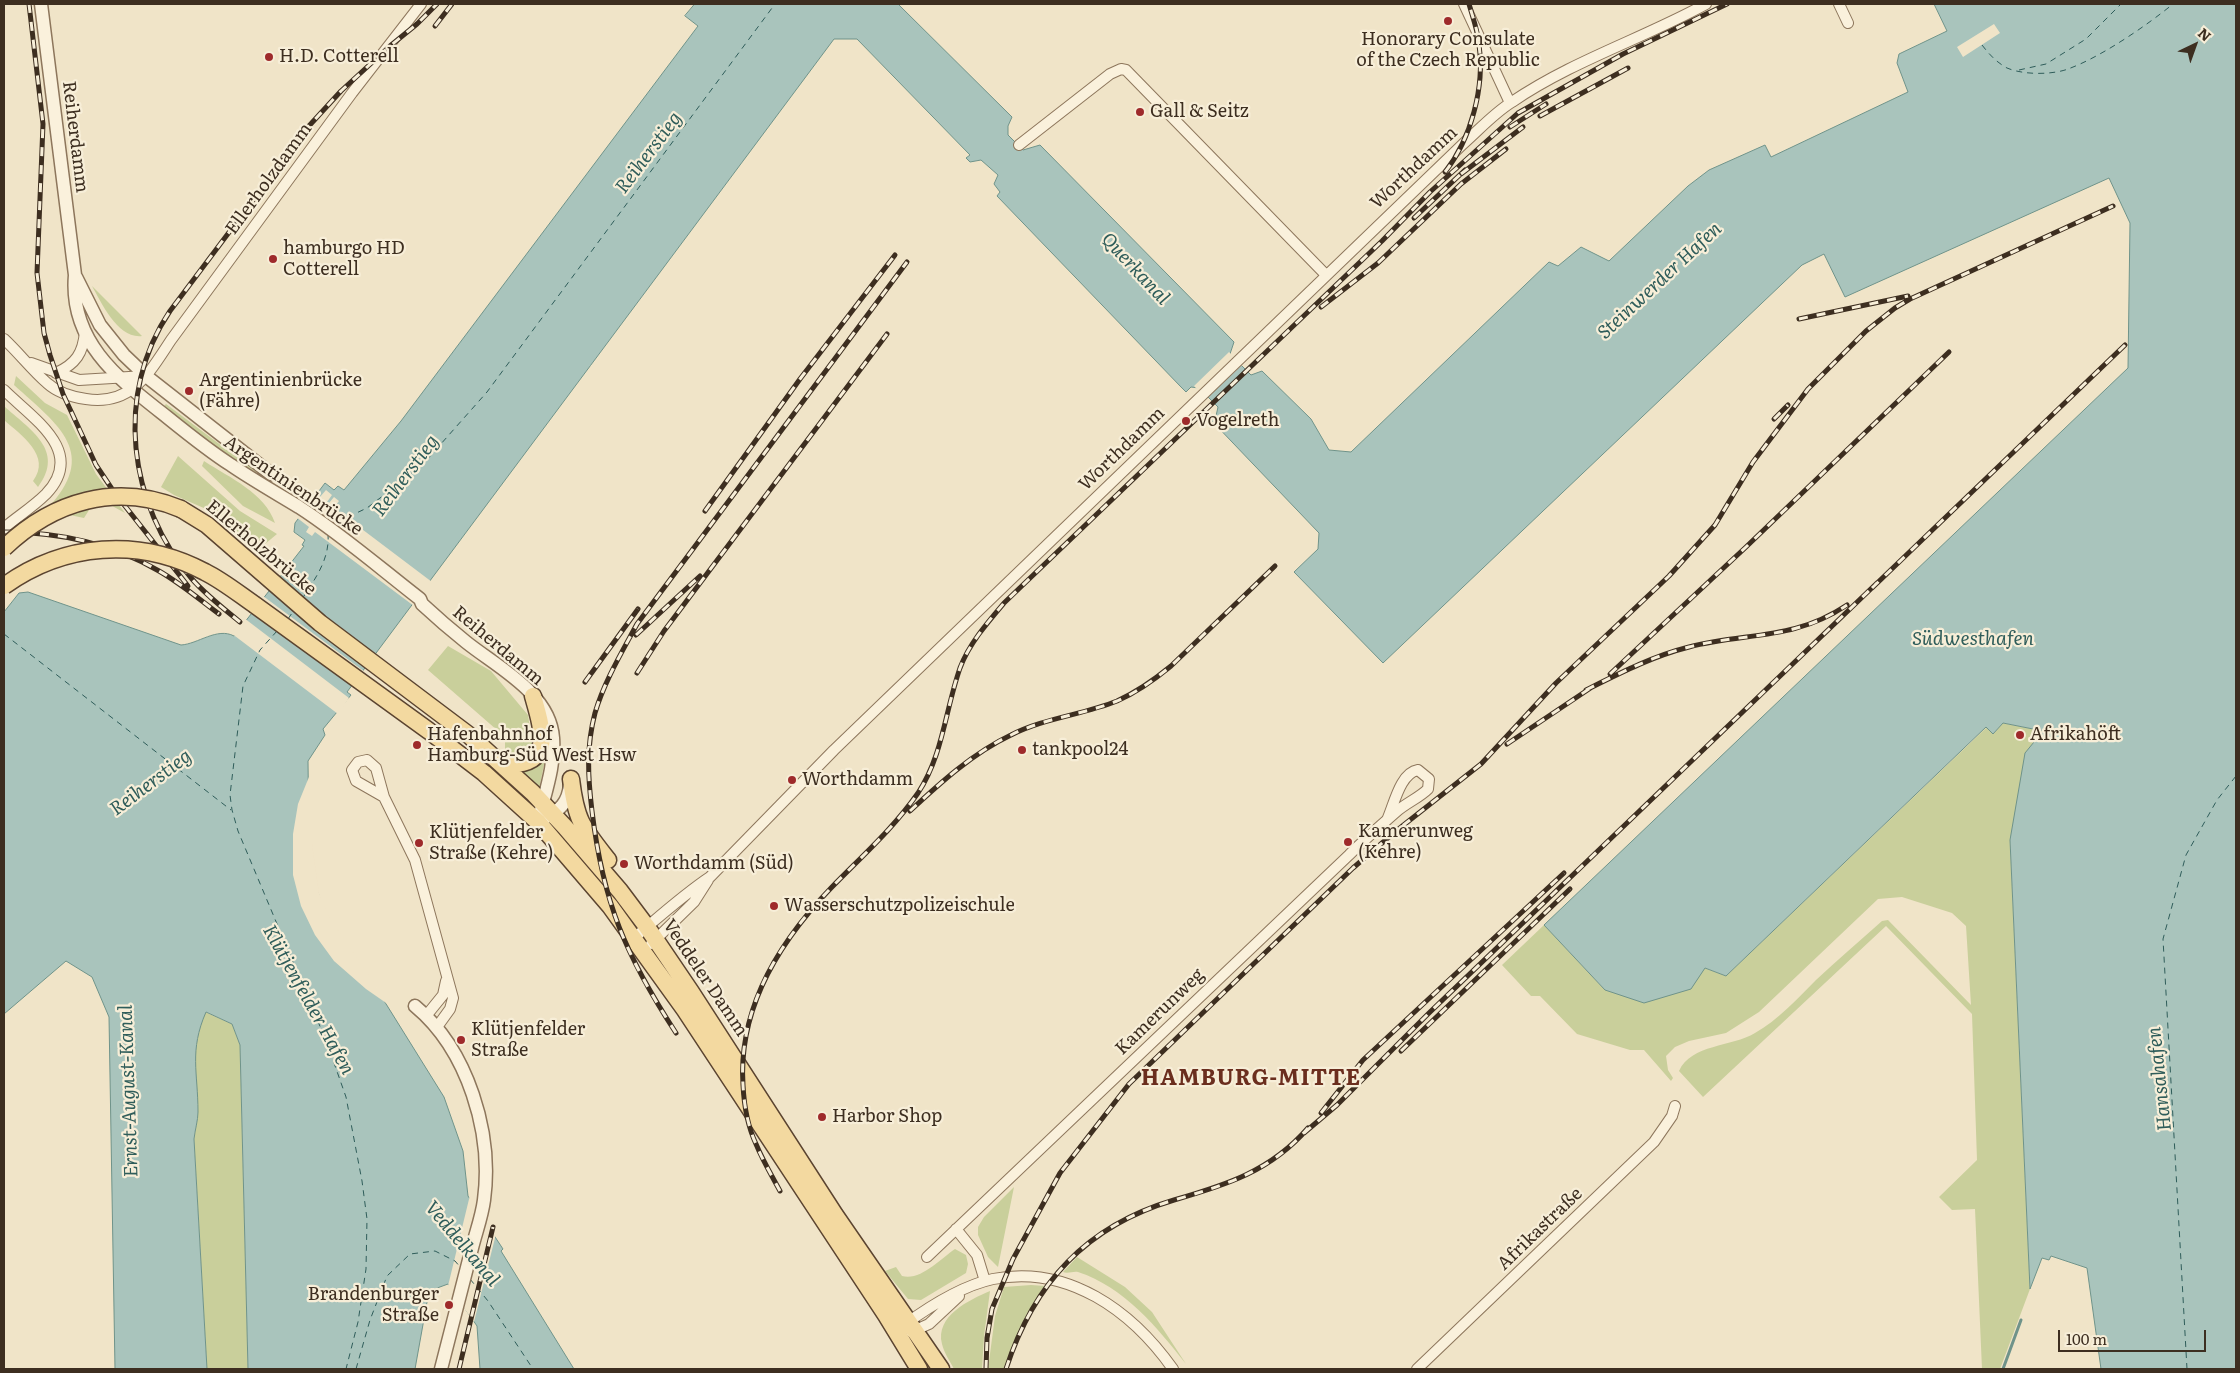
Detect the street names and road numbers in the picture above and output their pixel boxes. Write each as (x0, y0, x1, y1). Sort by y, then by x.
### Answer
street label: Reiherdamm (57, 80, 93, 194)
street label: Ellerholzdamm (221, 119, 317, 239)
street label: Worthdamm (1366, 122, 1462, 214)
street label: Worthdamm (1074, 403, 1170, 495)
street label: Argentinienbrücke (219, 431, 367, 541)
street label: Ellerholzbrücke (202, 496, 320, 600)
street label: Reiherdamm (448, 602, 548, 690)
street label: Veddeler Damm (658, 915, 752, 1041)
street label: Kamerunweg (1111, 964, 1209, 1060)
street label: Afrikastraße (1493, 1183, 1587, 1275)

